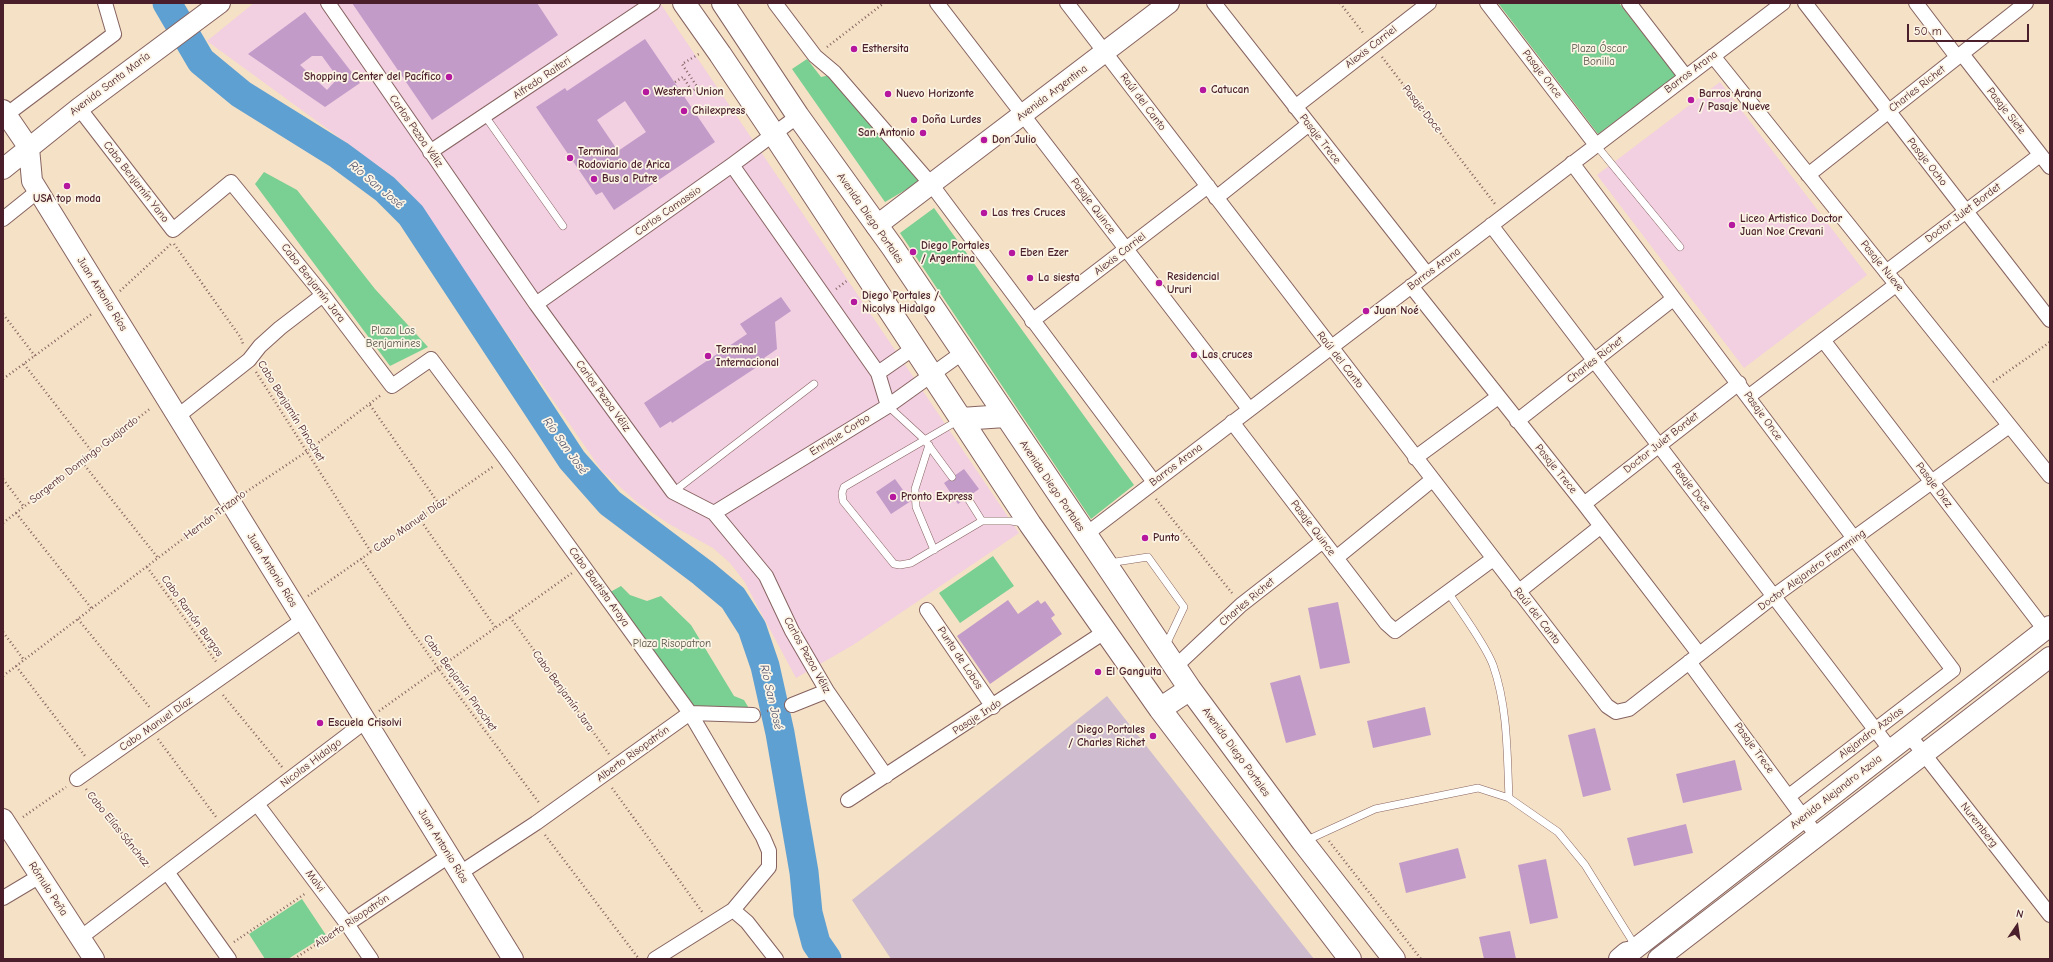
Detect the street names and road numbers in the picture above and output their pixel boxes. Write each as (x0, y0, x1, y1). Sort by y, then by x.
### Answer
street label: Alexis Carriel (1343, 23, 1399, 71)
street label: Pasaje Once (1519, 47, 1565, 101)
street label: Barros Arana (1662, 48, 1720, 96)
street label: Avenida Santa María (67, 49, 153, 119)
street label: Alfredo Raiteri (511, 54, 573, 102)
street label: Avenida Argentina (1014, 62, 1090, 124)
street label: Charles Richet (1886, 63, 1948, 115)
street label: Raúl del Canto (1117, 71, 1169, 133)
street label: Pasaje Doce (1399, 83, 1445, 135)
street label: Pasaje Siete (1984, 85, 2028, 137)
street label: Carlos Pezoa Véliz (386, 92, 446, 170)
street label: Pasaje Trece (1296, 111, 1344, 167)
street label: Pasaje Ocho (1904, 135, 1950, 189)
street label: Cabo Benjamín Yano (100, 139, 172, 225)
street label: Avenida Diego Portales (834, 170, 906, 266)
street label: Pasaje Quince (1068, 176, 1118, 236)
street label: Doctor Julet Bordet (1923, 180, 2003, 246)
street label: Carlos Camassio (632, 183, 704, 239)
street label: Alexis Carriel (1092, 230, 1148, 278)
street label: Pasaje Nueve (1857, 238, 1907, 294)
street label: Cabo Benjamín Jara (278, 241, 348, 325)
street label: Barros Arana (1405, 245, 1463, 293)
street label: Juan Antonio Ríos (74, 255, 130, 333)
street label: Raúl del Canto (1314, 329, 1366, 391)
street label: Charles Richet (1564, 334, 1626, 386)
street label: Cabo Benjamín Pinochet (255, 358, 327, 464)
street label: Carlos Pezoa Véliz (573, 358, 633, 434)
street label: Pasaje Once (1741, 389, 1785, 443)
street label: Doctor Julet Bordet (1621, 410, 1701, 476)
street label: Enrique Corbo (807, 411, 873, 459)
street label: Sargento Domingo Guajardo (27, 413, 141, 507)
street label: Avenida Diego Portales (1017, 438, 1087, 534)
street label: Barros Arana (1147, 441, 1205, 489)
street label: Pasaje Trece (1532, 442, 1580, 496)
street label: Pasaje Doce (1669, 460, 1713, 514)
street label: Pasaje Diez (1913, 460, 1955, 510)
street label: Hernán Trizano (181, 487, 249, 543)
street label: Cabo Manuel Díaz (371, 495, 449, 555)
street label: Pasaje Quince (1288, 498, 1338, 558)
street label: Doctor Alejandro Flemming (1756, 527, 1868, 613)
street label: Juan Antonio Ríos (244, 531, 300, 609)
street label: Cabo Bautista Araya (566, 545, 632, 629)
street label: Cabo Ramón Burgos (158, 573, 226, 659)
street label: Charles Richet (1217, 575, 1277, 629)
street label: Raúl del Canto (1511, 585, 1563, 647)
street label: Carlos Pezoa Véliz (781, 615, 833, 695)
street label: Punta de Lobos (934, 624, 986, 692)
street label: Cabo Benjamín Pinochet (420, 632, 500, 734)
street label: Cabo Benjamín Jara (529, 648, 597, 734)
street label: Cabo Manuel Díaz (117, 694, 195, 754)
street label: Pasaje Indo (950, 696, 1004, 738)
street label: Alejandro Azolas (1836, 704, 1906, 762)
street label: Avenida Diego Portales (1199, 705, 1273, 799)
street label: Pasaje Trece (1731, 720, 1777, 776)
street label: Alberto Risopatrón (594, 723, 672, 785)
street label: Nicolas Hidalgo (278, 736, 344, 790)
street label: Avenida Alejandro Azola (1787, 752, 1885, 832)
street label: Cabo Elías Sánchez (84, 789, 152, 869)
street label: Nuremberg (1958, 800, 2000, 850)
street label: Juan Antonio Ríos (415, 807, 471, 885)
street label: Rómulo Peña (26, 859, 70, 919)
street label: Malvi (302, 867, 328, 895)
street label: Alberto Risopatrón (312, 891, 392, 951)

